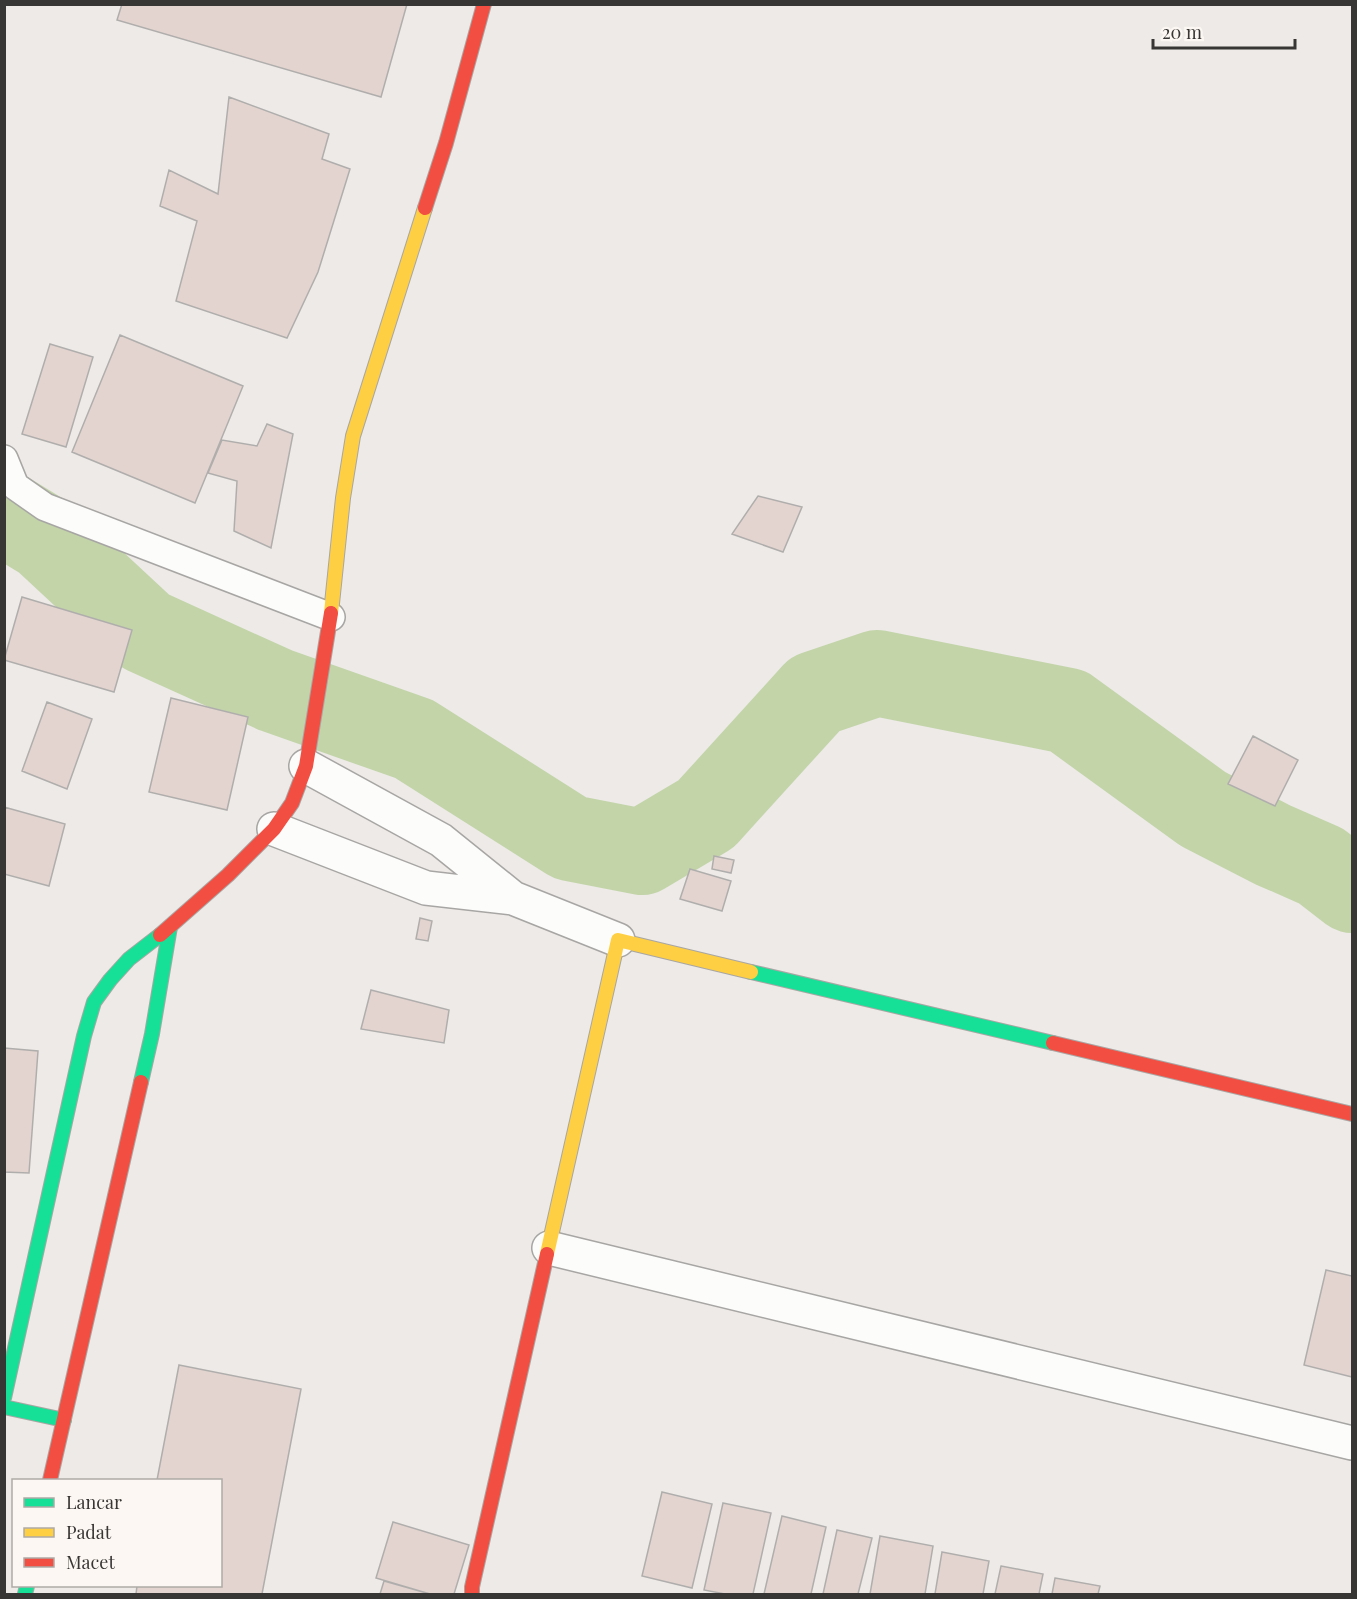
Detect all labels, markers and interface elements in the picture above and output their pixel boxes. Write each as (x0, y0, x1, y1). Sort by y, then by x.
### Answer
scale bar (1153, 12, 1296, 50)
text: 20 m (1162, 20, 1202, 44)
legend (12, 1479, 222, 1587)
text: Lancar (66, 1490, 122, 1514)
text: Padat (66, 1520, 112, 1544)
text: Macet (66, 1550, 115, 1574)

